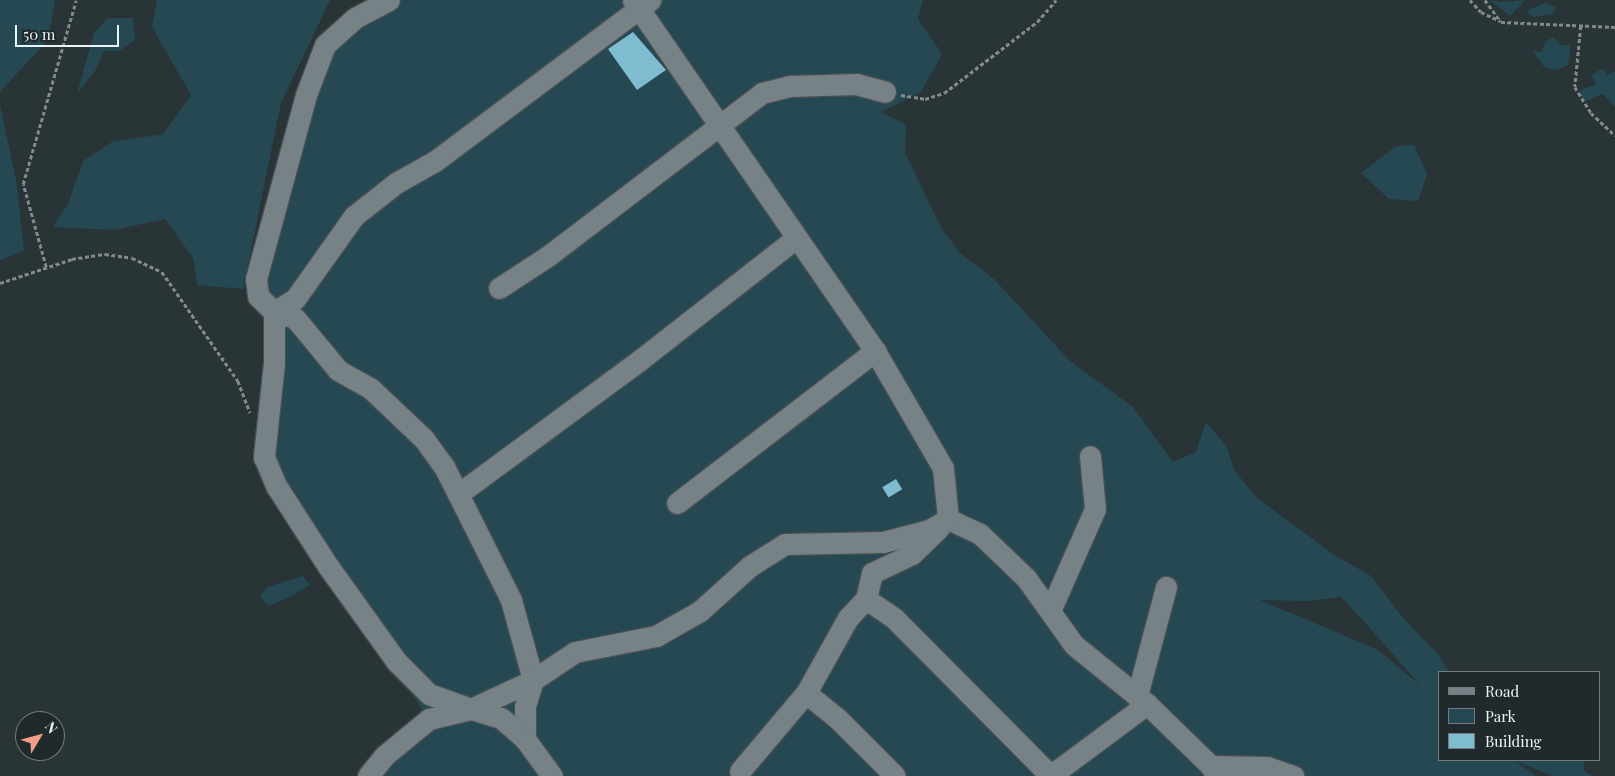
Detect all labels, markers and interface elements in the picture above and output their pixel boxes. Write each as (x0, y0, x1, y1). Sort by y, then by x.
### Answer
scale bar (18, 15, 121, 47)
text: 50 m (23, 24, 55, 44)
legend (1438, 671, 1600, 761)
text: Road (1485, 681, 1519, 701)
text: Park (1485, 706, 1516, 726)
north arrow (15, 711, 65, 761)
text: N (41, 718, 62, 737)
text: Building (1485, 731, 1541, 751)

